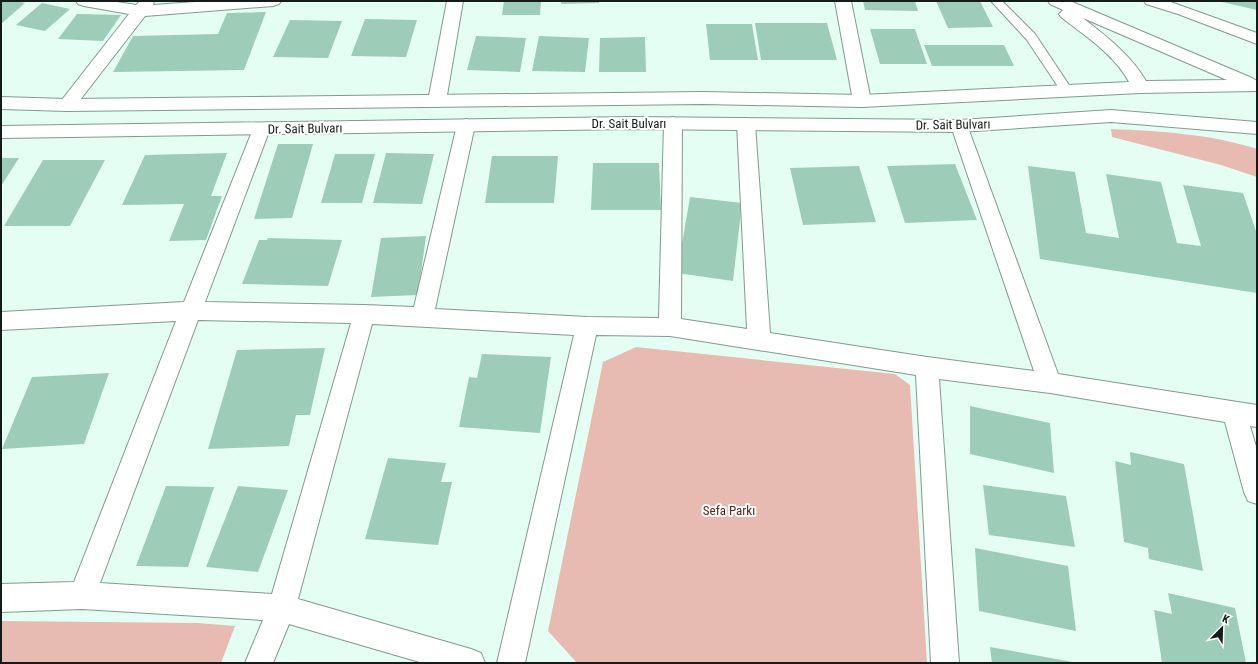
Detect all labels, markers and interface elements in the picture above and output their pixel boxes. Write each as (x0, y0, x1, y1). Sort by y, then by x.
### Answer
street label: Dr. Sait Bulvarı (592, 116, 666, 131)
street label: Dr. Sait Bulvarı (915, 116, 991, 133)
street label: Dr. Sait Bulvarı (267, 120, 343, 137)
park label: Sefa Parkı (703, 503, 755, 518)
north arrow (1202, 608, 1242, 648)
text: K (1220, 612, 1232, 627)

